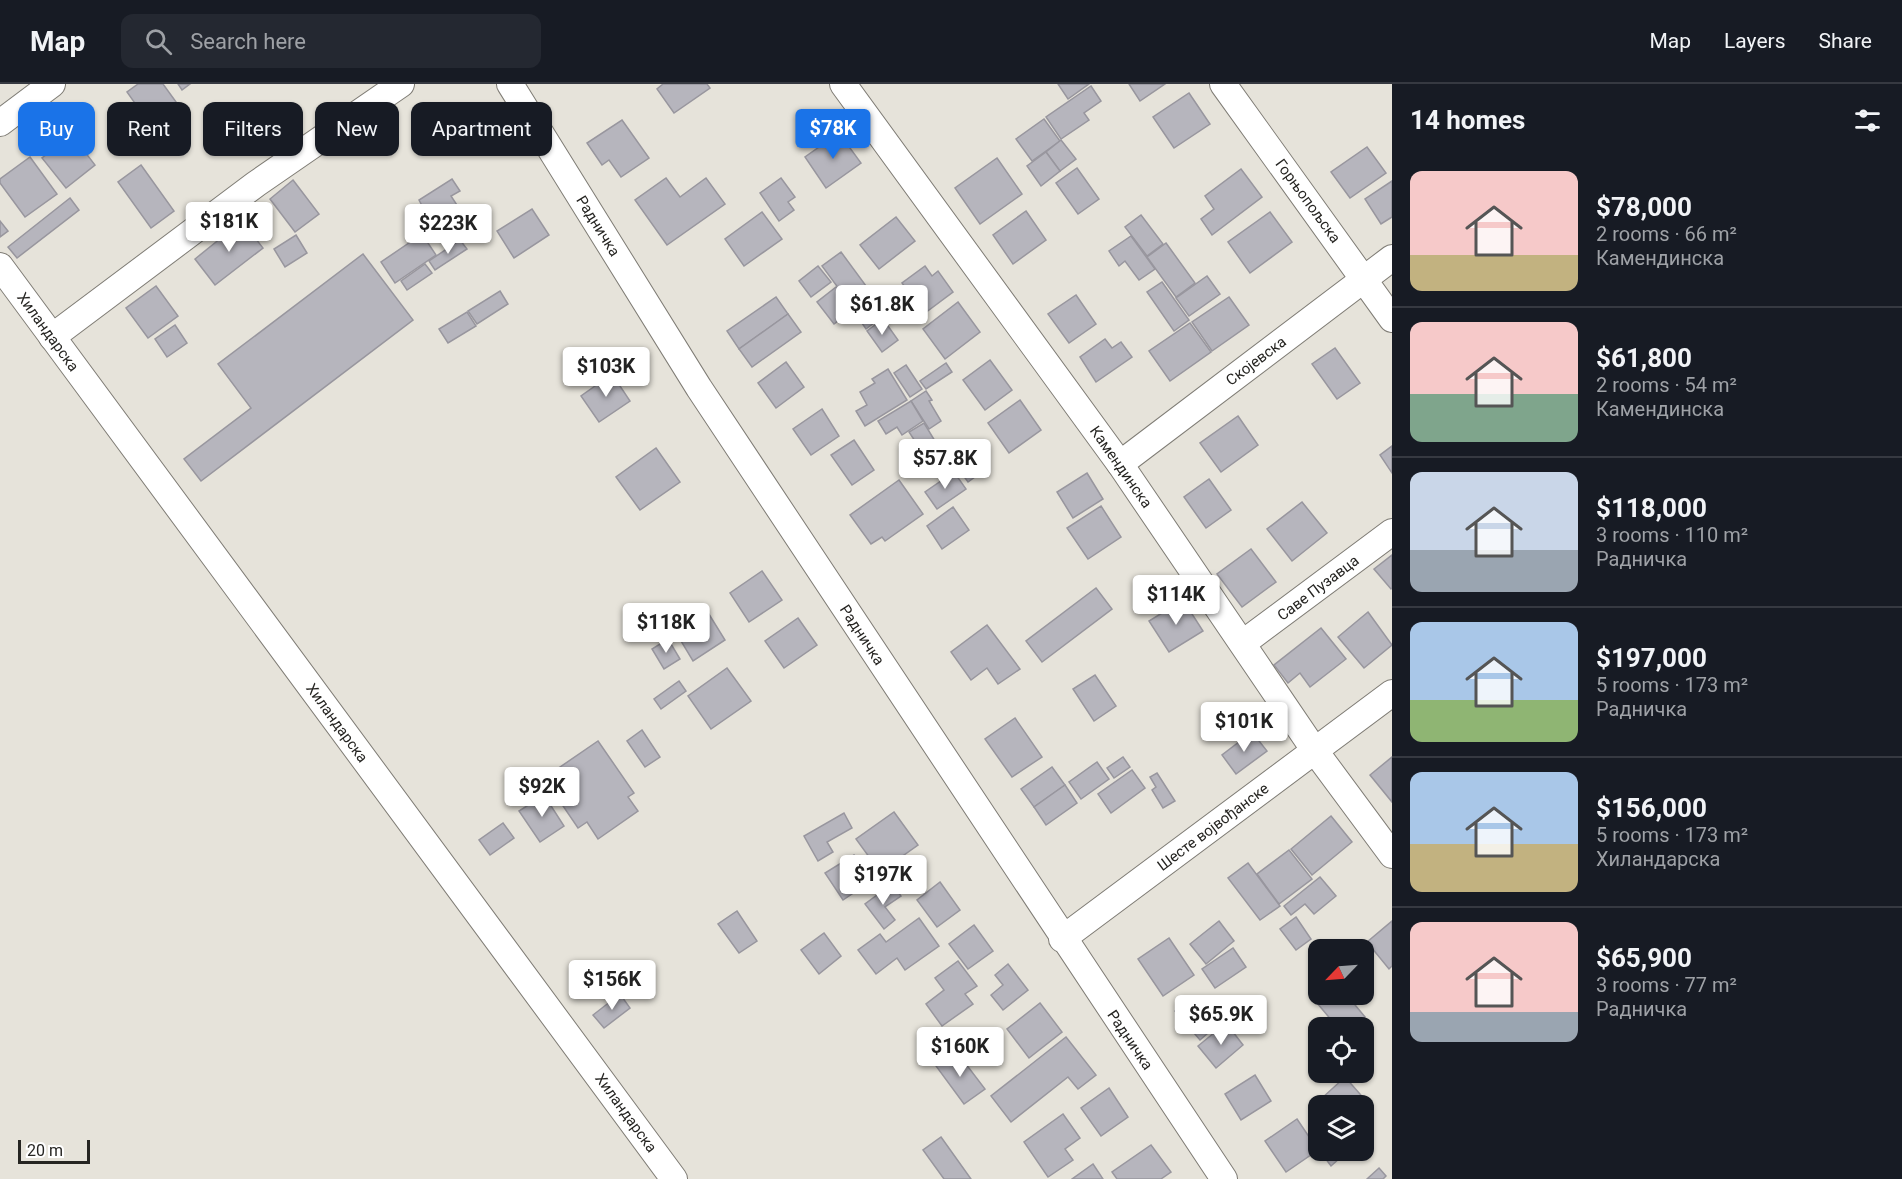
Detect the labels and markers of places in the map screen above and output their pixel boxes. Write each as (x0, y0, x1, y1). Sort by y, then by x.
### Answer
pin: $78K (797, 109, 869, 160)
pin: $181K (187, 202, 271, 253)
pin: $223K (406, 204, 490, 255)
pin: $61.8K (833, 285, 931, 336)
pin: $103K (564, 347, 648, 398)
pin: $57.8K (896, 439, 994, 490)
pin: $114K (1134, 575, 1218, 626)
pin: $118K (624, 603, 708, 654)
pin: $101K (1202, 702, 1286, 753)
pin: $92K (506, 767, 578, 818)
pin: $197K (841, 855, 925, 906)
pin: $156K (570, 960, 654, 1011)
pin: $65.9K (1172, 995, 1270, 1046)
pin: $160K (918, 1027, 1002, 1078)

